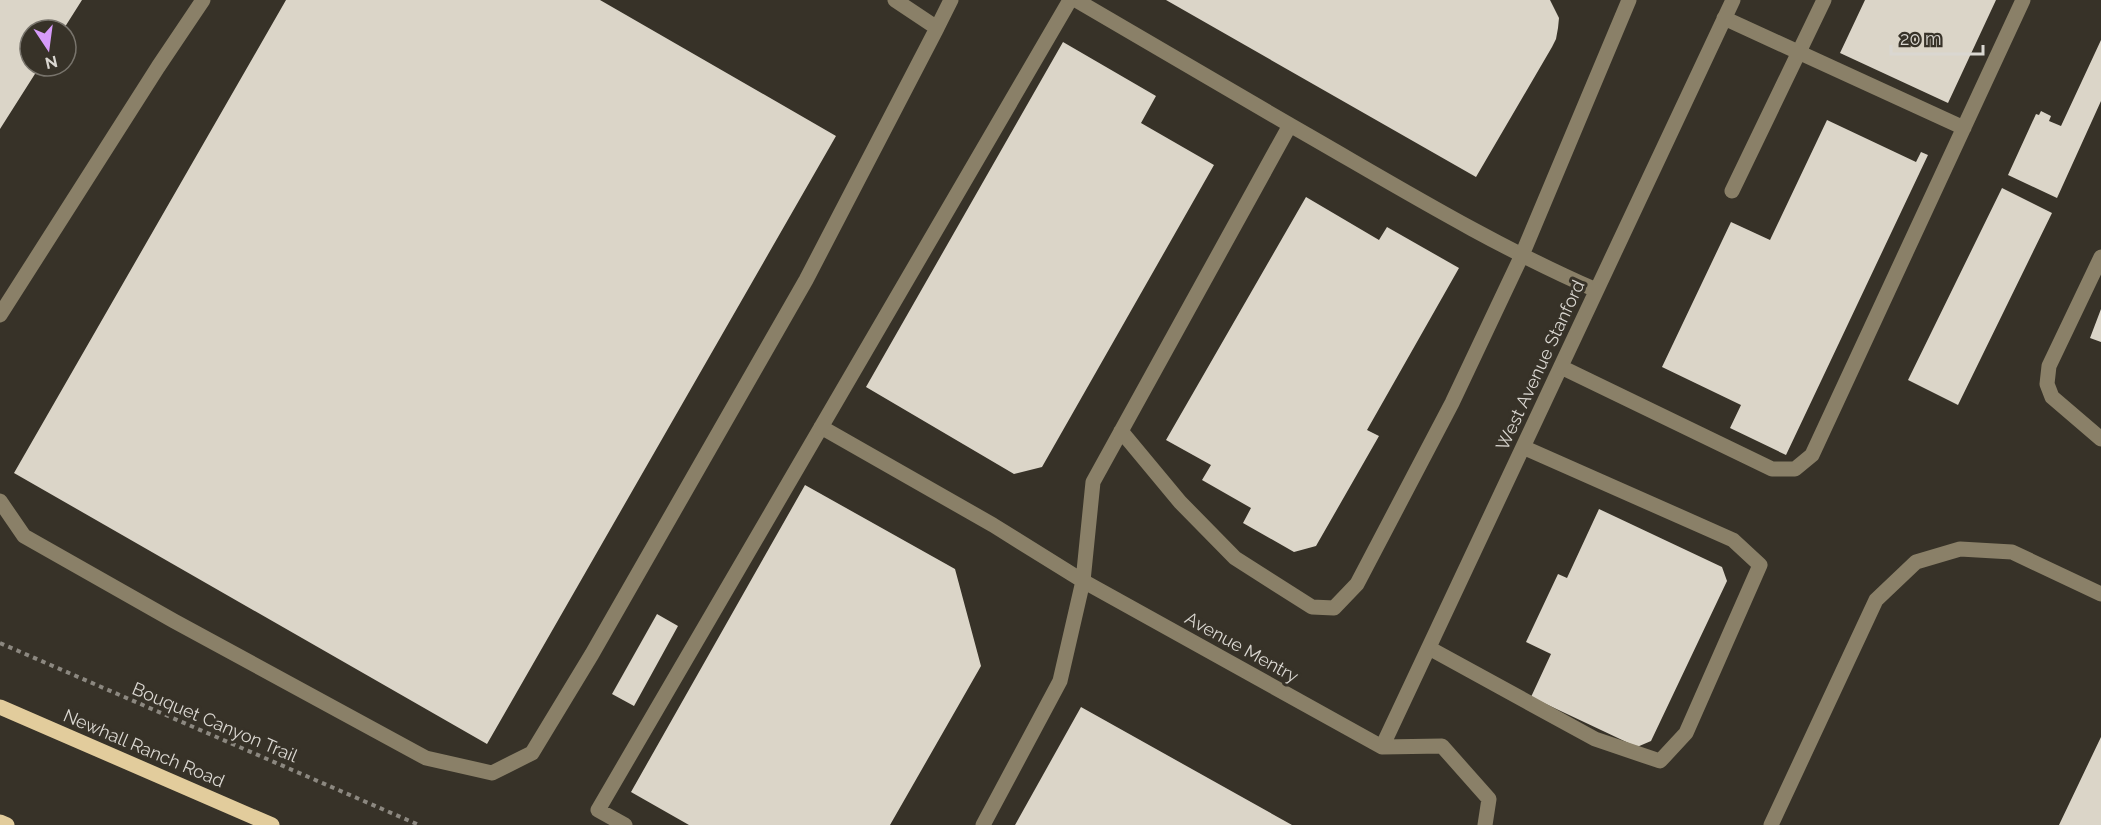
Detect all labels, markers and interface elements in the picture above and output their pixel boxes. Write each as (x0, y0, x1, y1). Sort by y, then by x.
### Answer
north arrow (18, 18, 78, 78)
scale bar (1891, 18, 1982, 56)
text: 20 m (1900, 28, 1942, 49)
text: N (43, 51, 59, 73)
street label: West Avenue Stanford (1491, 277, 1589, 453)
street label: Avenue Mentry (1182, 607, 1303, 687)
street label: Bouquet Canyon Trail (129, 678, 301, 766)
street label: Newhall Ranch Road (60, 705, 228, 791)

